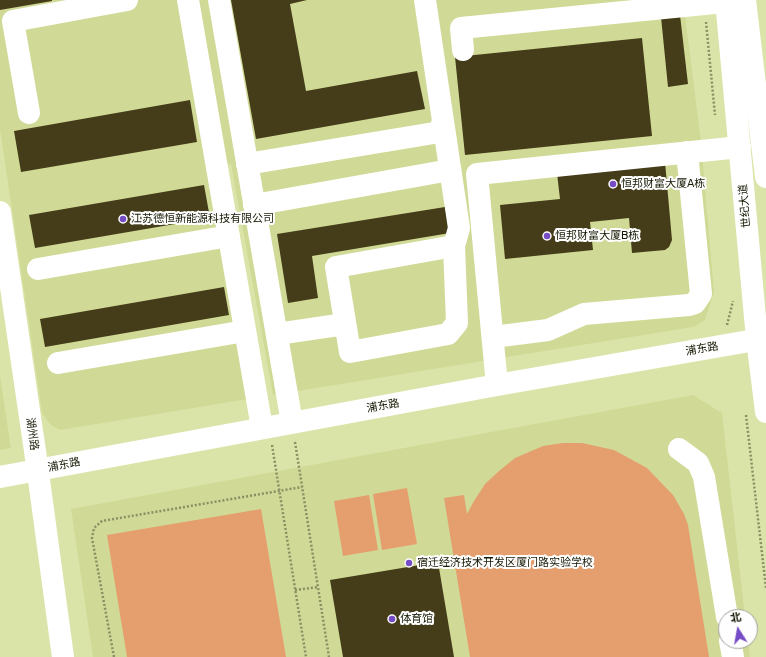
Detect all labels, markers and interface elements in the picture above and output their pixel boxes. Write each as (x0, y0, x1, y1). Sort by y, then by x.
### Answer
place label: 恒邦财富大厦A栋 (621, 177, 705, 191)
marker: 恒邦财富大厦A栋 (608, 179, 618, 189)
street label: 世纪大道 (737, 184, 753, 228)
place label: 江苏德恒新能源科技有限公司 (131, 212, 274, 226)
marker: 江苏德恒新能源科技有限公司 (118, 214, 128, 224)
place label: 恒邦财富大厦B栋 (555, 229, 639, 243)
marker: 恒邦财富大厦B栋 (542, 231, 552, 241)
street label: 浦东路 (685, 340, 719, 358)
street label: 浦东路 (366, 397, 400, 415)
street label: 湖州路 (23, 417, 41, 451)
street label: 浦东路 (47, 455, 81, 475)
place label: 宿迁经济技术开发区厦门路实验学校 (417, 556, 593, 570)
marker: 宿迁经济技术开发区厦门路实验学校 (404, 558, 414, 568)
north arrow (718, 609, 758, 649)
text: 北 (729, 610, 742, 625)
place label: 体育馆 (400, 612, 433, 626)
marker: 体育馆 (387, 614, 397, 624)

